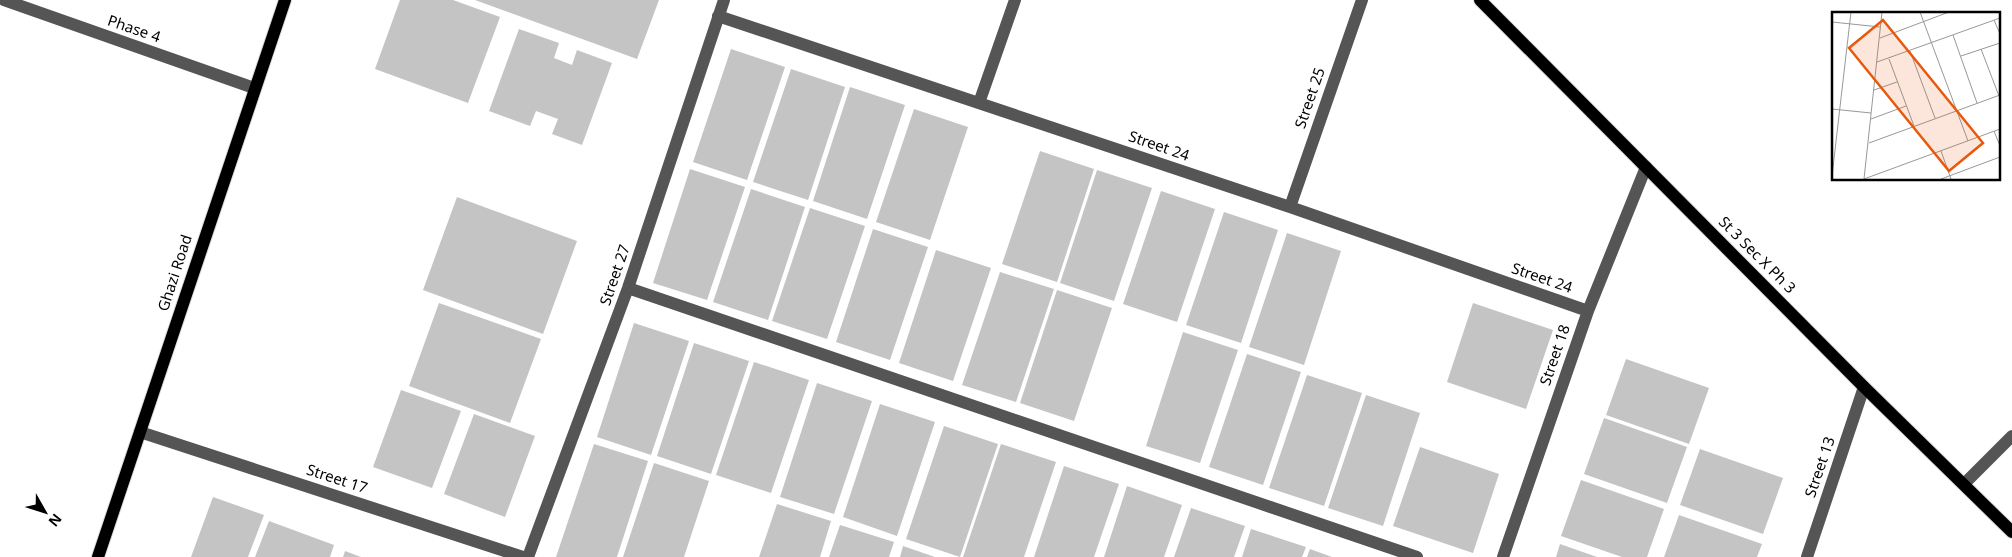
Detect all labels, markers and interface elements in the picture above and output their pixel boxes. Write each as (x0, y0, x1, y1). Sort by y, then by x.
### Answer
street label: Phase 4 (105, 10, 164, 47)
inset map (1832, 12, 2000, 180)
street label: Street 25 (1289, 65, 1329, 131)
street label: Street 24 (1126, 125, 1193, 165)
street label: St 3 Sec X Ph 3 (1715, 211, 1801, 297)
street label: Ghazi Road (152, 232, 196, 314)
street label: Street 27 (594, 242, 634, 308)
street label: Street 24 (1509, 257, 1576, 297)
street label: Street 18 (1534, 322, 1574, 388)
street label: Street 13 (1799, 434, 1839, 500)
street label: Street 17 (304, 459, 370, 497)
north arrow (20, 487, 70, 537)
text: N (45, 510, 66, 531)

